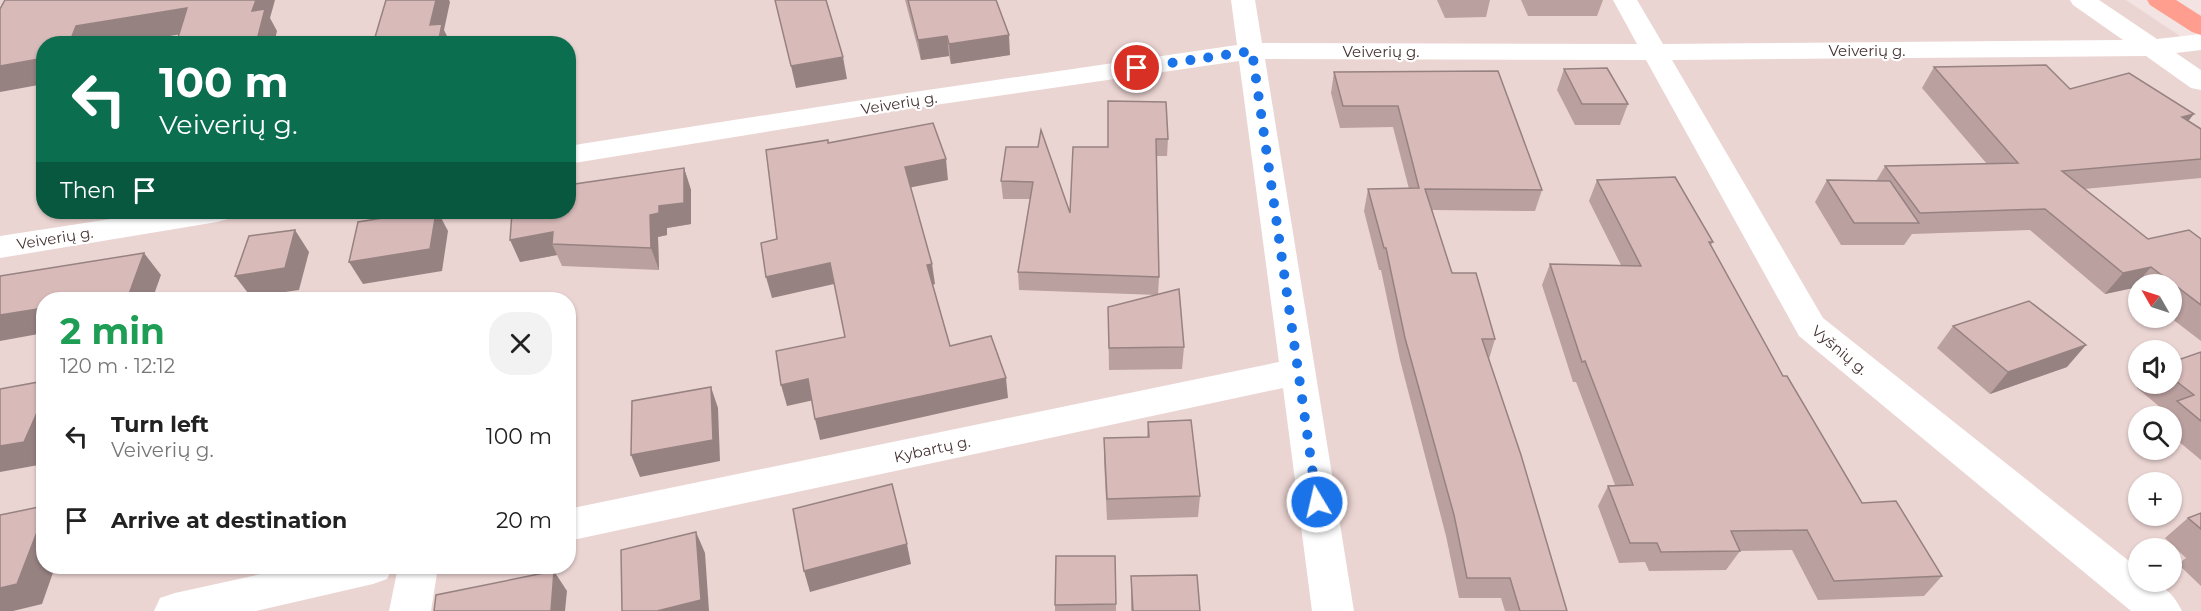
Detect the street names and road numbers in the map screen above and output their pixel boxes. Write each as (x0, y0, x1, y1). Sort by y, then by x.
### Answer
street label: Veiverių g. (1828, 41, 1906, 60)
street label: Veiverių g. (1342, 42, 1420, 61)
street label: Veiverių g. (859, 88, 939, 118)
street label: Veiverių g. (15, 223, 95, 253)
street label: Vyšnių g. (1808, 321, 1872, 379)
street label: Kybartų g. (892, 432, 972, 466)

